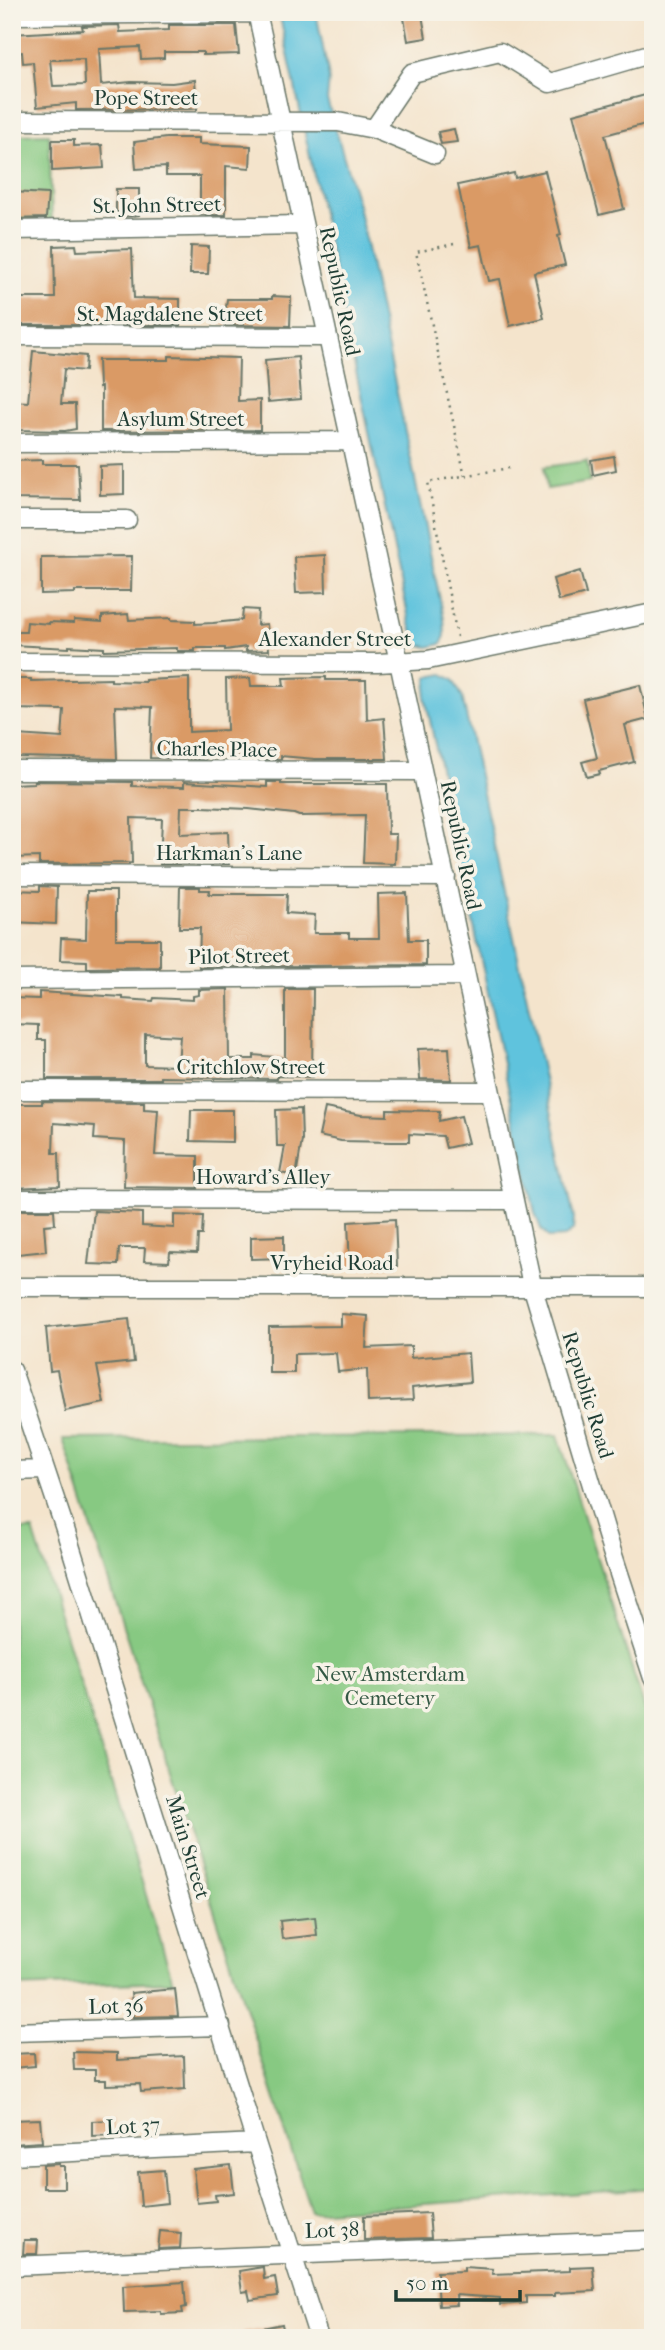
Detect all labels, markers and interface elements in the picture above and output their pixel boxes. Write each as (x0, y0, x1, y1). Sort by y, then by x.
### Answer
street label: Pope Street (94, 86, 199, 110)
street label: St. John Street (92, 192, 222, 218)
street label: Republic Road (315, 224, 366, 358)
street label: St. Magdalene Street (77, 302, 264, 326)
street label: Asylum Street (116, 407, 245, 431)
street label: Alexander Street (258, 627, 412, 651)
street label: Charles Place (157, 736, 277, 762)
street label: Republic Road (436, 778, 487, 912)
street label: Harkman's Lane (156, 841, 302, 865)
street label: Pilot Street (188, 943, 291, 969)
street label: Critchlow Street (177, 1055, 326, 1079)
street label: Howard's Alley (196, 1165, 331, 1189)
street label: Vryheid Road (269, 1251, 394, 1275)
street label: Republic Road (557, 1329, 619, 1462)
park label: New Amsterdam Cemetery (315, 1662, 465, 1710)
street label: Main Street (161, 1792, 215, 1902)
street label: Lot 36 (88, 1993, 145, 2019)
street label: Lot 37 (105, 2113, 161, 2139)
street label: Lot 38 (304, 2217, 360, 2243)
scale bar (396, 2259, 520, 2303)
text: 50 m (406, 2271, 449, 2295)

